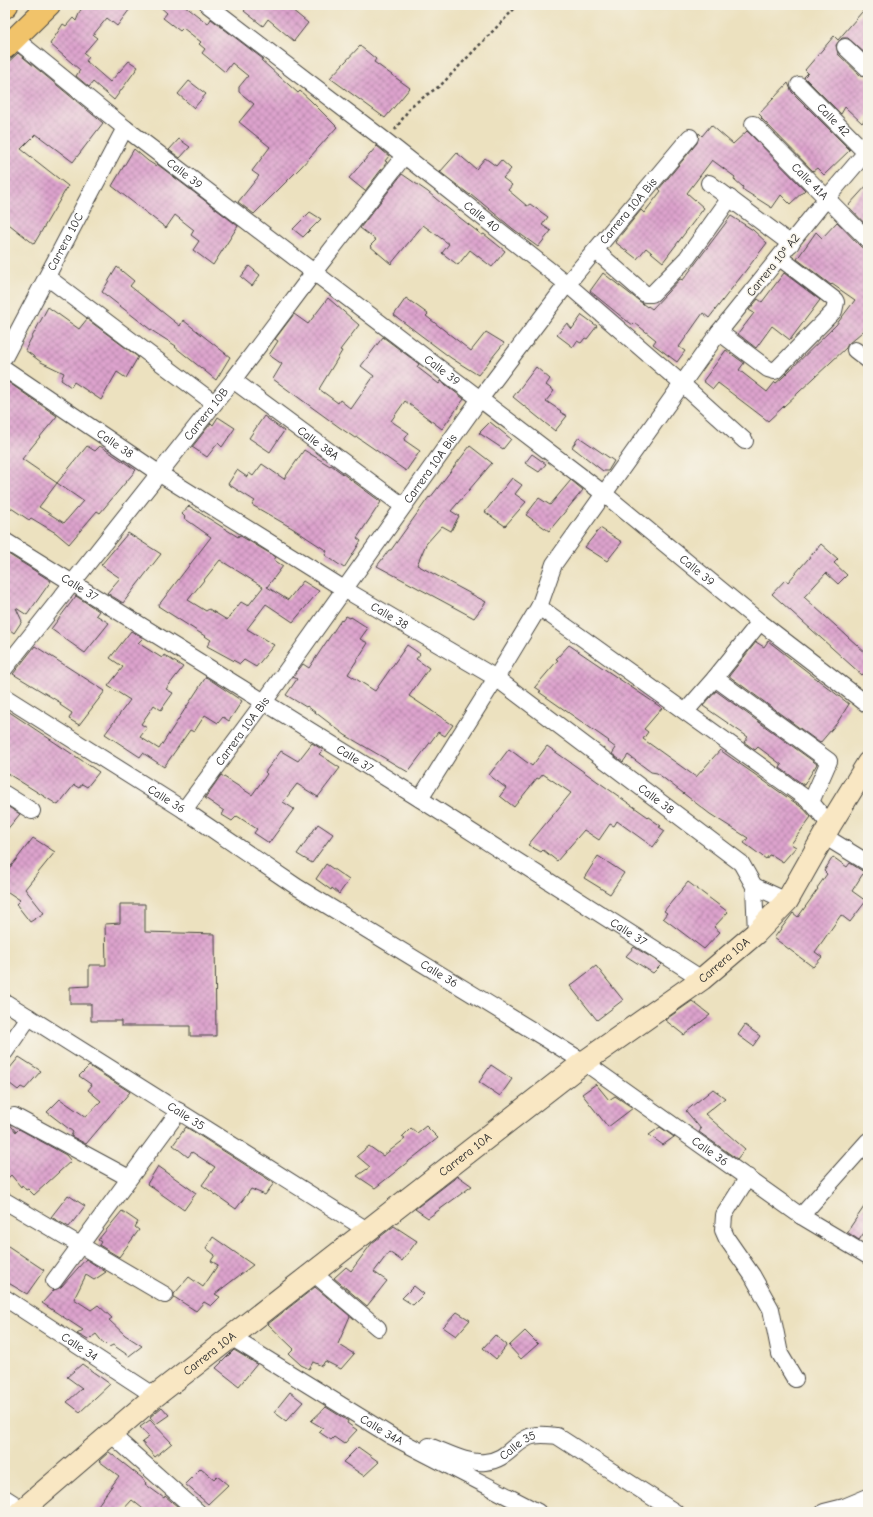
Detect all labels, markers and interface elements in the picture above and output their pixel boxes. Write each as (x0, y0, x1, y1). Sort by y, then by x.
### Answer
street label: Calle 42 (814, 100, 853, 139)
street label: Calle 39 (164, 155, 205, 192)
street label: Calle 41A (789, 160, 831, 203)
street label: Carrera 10A Bis (596, 175, 660, 247)
street label: Calle 40 (461, 198, 503, 235)
street label: Carrera 10C (44, 211, 86, 273)
street label: Carrera 10ª A2 (743, 231, 803, 299)
street label: Calle 39 (422, 352, 463, 388)
street label: Carrera 10B (181, 385, 231, 443)
street label: Calle 38A (295, 423, 342, 463)
street label: Calle 38 (94, 426, 136, 461)
street label: Carrera 10A Bis (401, 431, 460, 506)
street label: Calle 39 (677, 552, 717, 589)
street label: Calle 37 (59, 571, 101, 604)
street label: Calle 38 (368, 599, 411, 632)
street label: Carrera 10A Bis (212, 694, 272, 768)
street label: Calle 37 (334, 742, 376, 775)
street label: Calle 38 (635, 781, 677, 817)
street label: Calle 36 (145, 782, 188, 816)
street label: Calle 37 (608, 915, 650, 949)
street label: Carrera 10A (696, 934, 753, 986)
street label: Calle 36 (418, 957, 461, 990)
street label: Calle 35 (165, 1099, 207, 1133)
street label: Carrera 10A (436, 1130, 494, 1179)
street label: Calle 36 (689, 1134, 731, 1169)
street label: Carrera 10A (180, 1329, 239, 1378)
street label: Calle 34 (59, 1330, 101, 1364)
street label: Calle 34A (358, 1412, 406, 1448)
street label: Calle 35 (497, 1428, 537, 1463)

